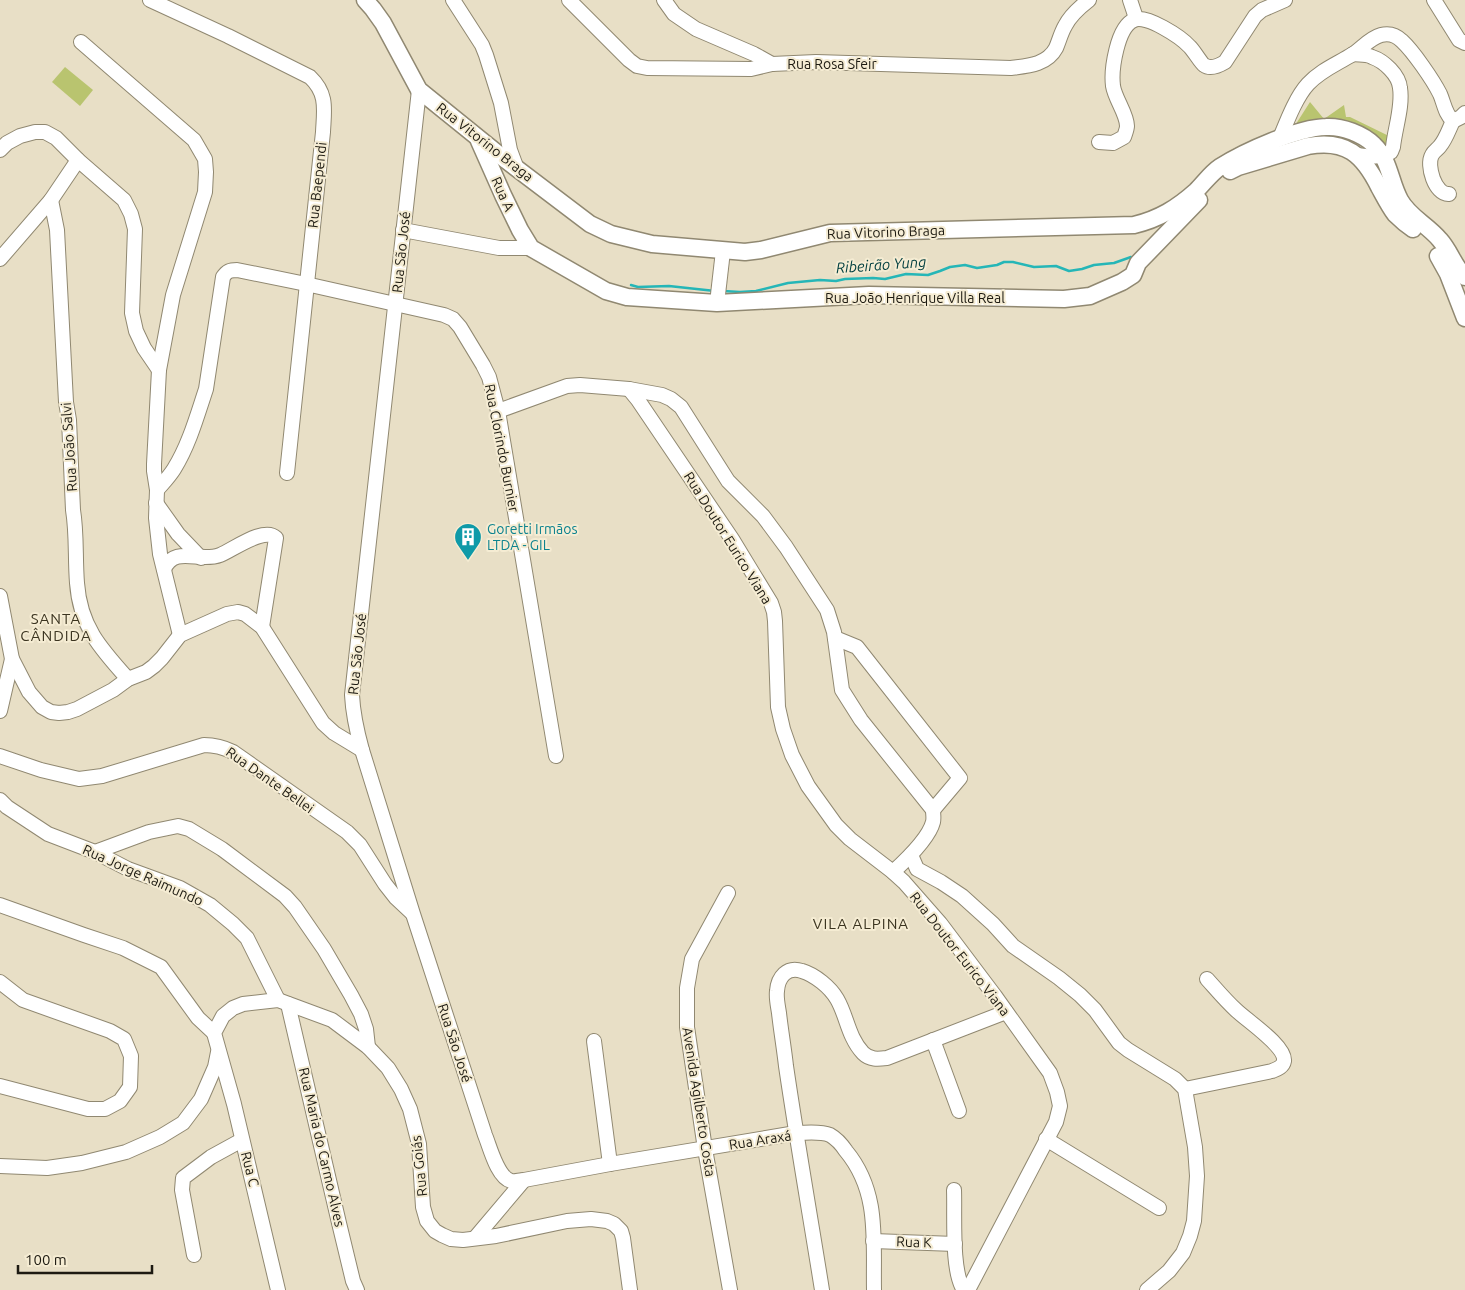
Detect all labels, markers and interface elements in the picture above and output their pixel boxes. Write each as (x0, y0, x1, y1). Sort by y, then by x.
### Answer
street label: Rua Rosa Sfeir (787, 56, 877, 72)
street label: Rua Vitorino Braga (433, 99, 537, 185)
street label: Rua Baependi (305, 141, 329, 229)
street label: Rua A (488, 174, 518, 214)
street label: Rua São José (389, 210, 413, 294)
street label: Rua Vitorino Braga (827, 222, 945, 242)
water label: Ribeirão Yung (835, 253, 927, 276)
street label: Rua João Henrique Villa Real (825, 290, 1005, 306)
street label: Rua Clorindo Burnier (482, 382, 522, 514)
street label: Rua João Salvi (58, 402, 80, 492)
street label: Rua Doutor Eurico Viana (681, 469, 775, 607)
place label: Goretti Irmãos LTDA - GIL (487, 521, 578, 553)
building icon: Goretti Irmãos LTDA - GIL (453, 522, 483, 561)
district label: SANTA CÂNDIDA (20, 610, 92, 644)
street label: Rua São José (345, 612, 369, 696)
street label: Rua Dante Bellei (223, 744, 317, 816)
street label: Rua Jorge Raimundo (80, 841, 206, 909)
street label: Rua Doutor Eurico Viana (907, 889, 1013, 1019)
district label: VILA ALPINA (813, 915, 909, 932)
street label: Rua São José (435, 1002, 475, 1084)
street label: Avenida Agilberto Costa (679, 1026, 719, 1178)
street label: Rua Maria do Carmo Alves (296, 1066, 348, 1228)
street label: Rua Araxá (728, 1127, 792, 1153)
street label: Rua Goiás (408, 1135, 430, 1197)
street label: Rua C (238, 1150, 262, 1189)
street label: Rua K (896, 1233, 933, 1251)
scale bar (18, 1242, 151, 1274)
text: 100 m (25, 1251, 67, 1268)

